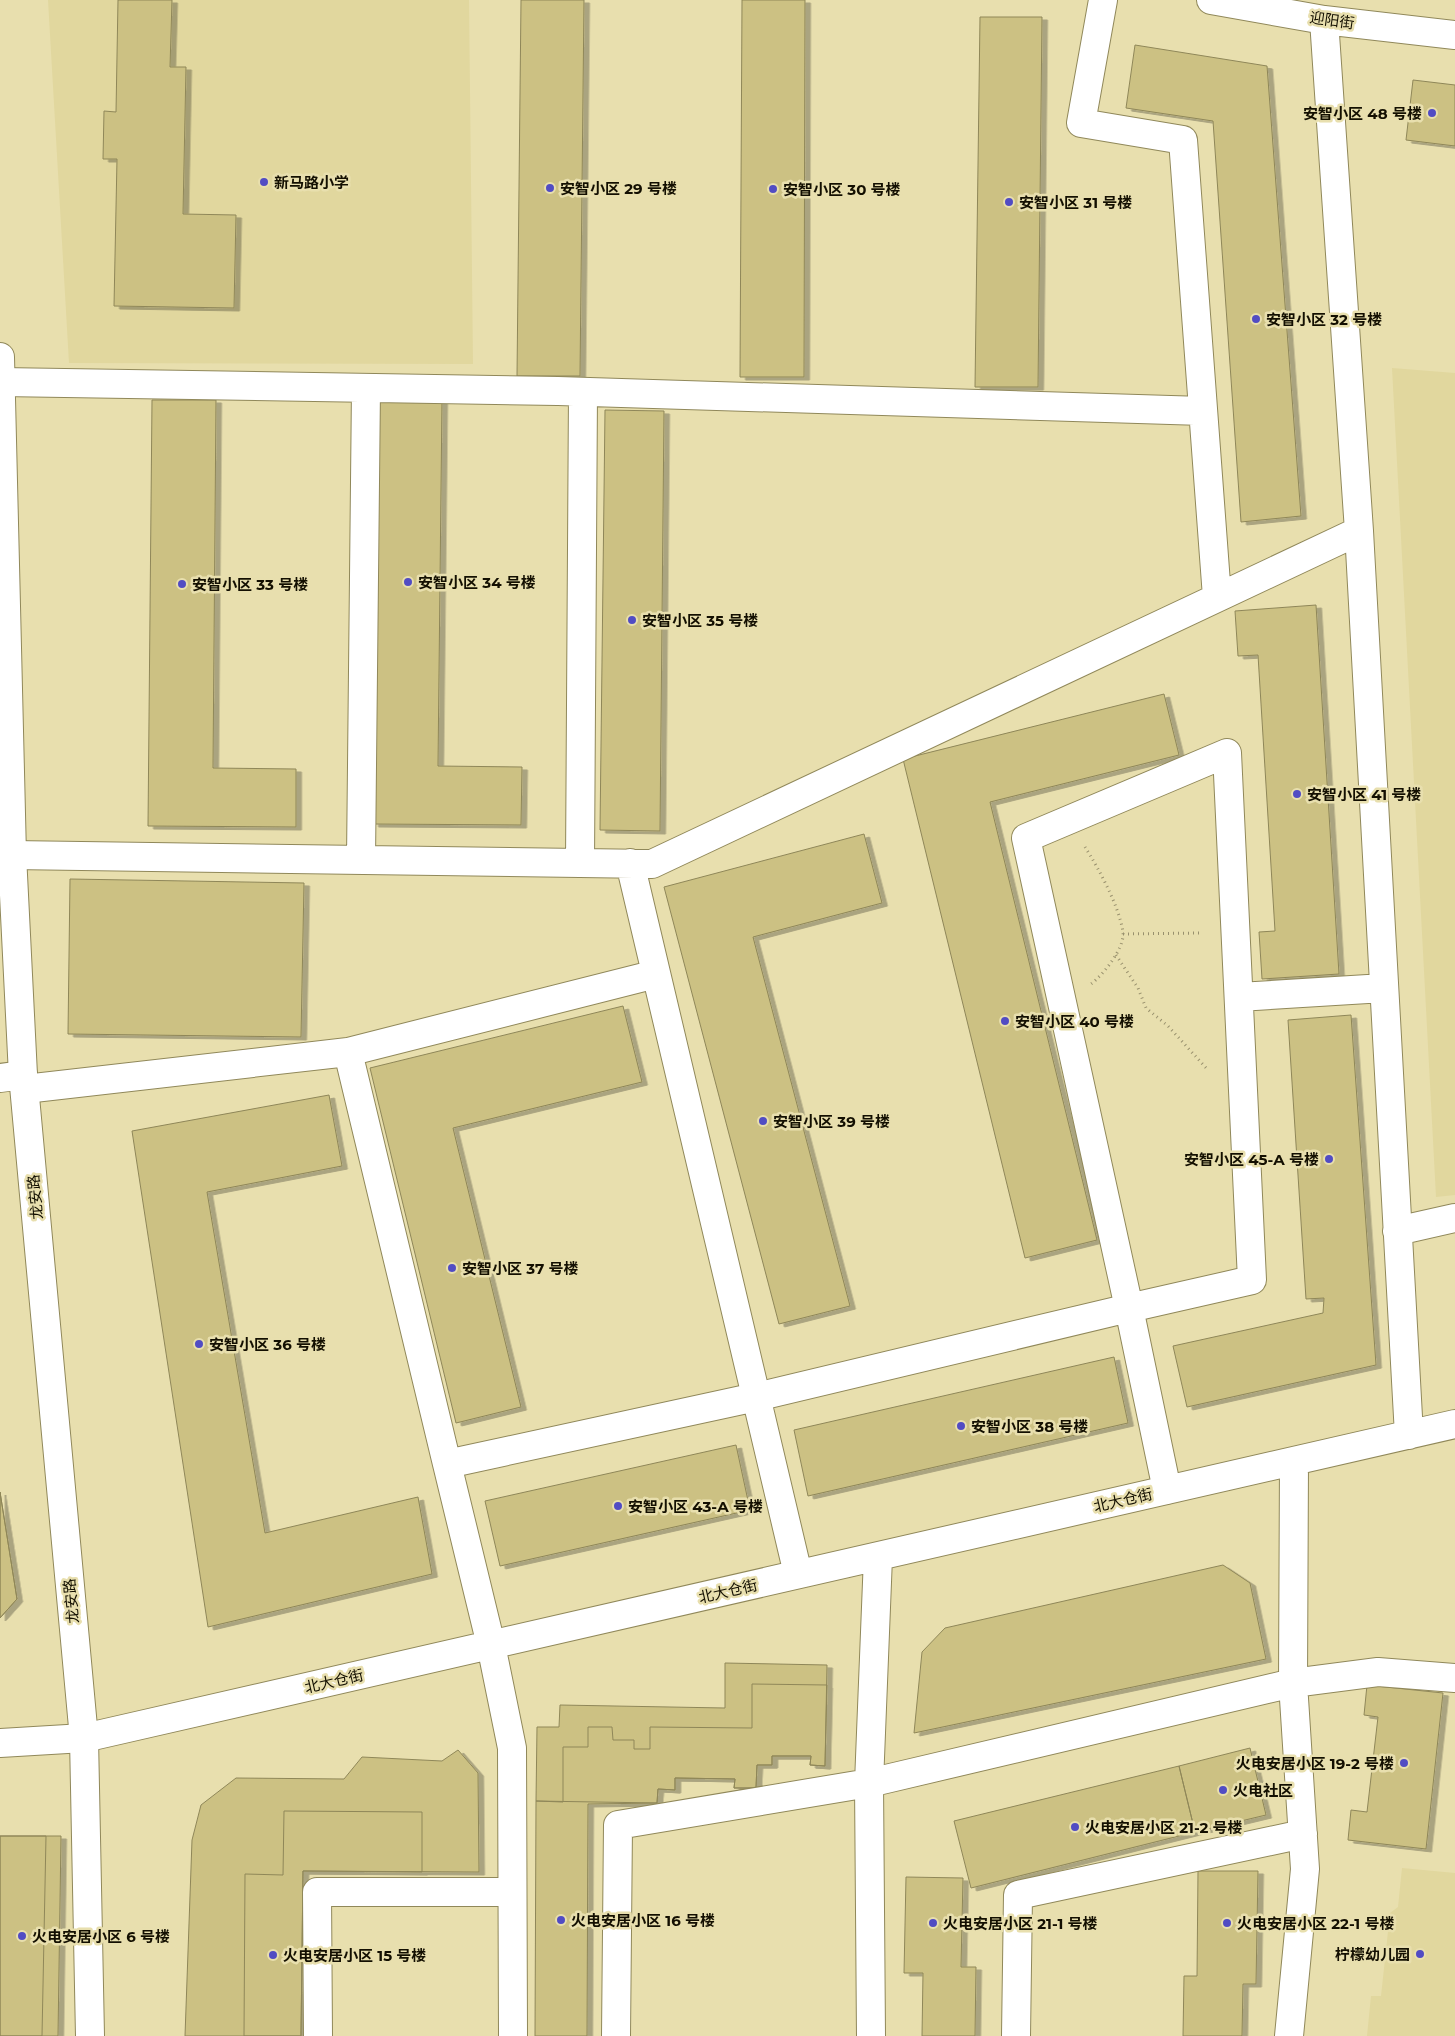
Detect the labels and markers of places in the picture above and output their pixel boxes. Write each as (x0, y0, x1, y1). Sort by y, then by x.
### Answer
place label: 安智小区 48 号楼 (1303, 104, 1422, 123)
marker: 安智小区 48 号楼 (1426, 107, 1438, 119)
place label: 新马路小学 (274, 173, 349, 192)
marker: 新马路小学 (258, 176, 270, 188)
place label: 安智小区 29 号楼 (560, 179, 677, 198)
place label: 安智小区 30 号楼 (783, 180, 901, 199)
marker: 安智小区 29 号楼 (544, 182, 556, 194)
marker: 安智小区 30 号楼 (767, 183, 779, 195)
place label: 安智小区 31 号楼 (1019, 193, 1132, 212)
marker: 安智小区 31 号楼 (1003, 196, 1015, 208)
place label: 安智小区 32 号楼 (1266, 310, 1382, 329)
marker: 安智小区 32 号楼 (1250, 313, 1262, 325)
place label: 安智小区 34 号楼 (418, 573, 536, 592)
place label: 安智小区 33 号楼 (192, 575, 308, 594)
marker: 安智小区 34 号楼 (402, 576, 414, 588)
marker: 安智小区 33 号楼 (176, 578, 188, 590)
place label: 安智小区 35 号楼 (642, 611, 758, 630)
marker: 安智小区 35 号楼 (626, 614, 638, 626)
place label: 安智小区 41 号楼 (1307, 785, 1421, 804)
marker: 安智小区 41 号楼 (1291, 788, 1303, 800)
place label: 安智小区 40 号楼 (1015, 1012, 1134, 1031)
marker: 安智小区 40 号楼 (999, 1015, 1011, 1027)
place label: 安智小区 39 号楼 (773, 1112, 890, 1131)
marker: 安智小区 39 号楼 (757, 1115, 769, 1127)
place label: 安智小区 45-A 号楼 (1184, 1150, 1319, 1169)
marker: 安智小区 45-A 号楼 (1323, 1153, 1335, 1165)
place label: 安智小区 37 号楼 (462, 1259, 579, 1278)
marker: 安智小区 37 号楼 (446, 1262, 458, 1274)
place label: 安智小区 36 号楼 (209, 1335, 326, 1354)
marker: 安智小区 36 号楼 (193, 1338, 205, 1350)
place label: 安智小区 38 号楼 (971, 1417, 1088, 1436)
marker: 安智小区 38 号楼 (955, 1420, 967, 1432)
place label: 安智小区 43-A 号楼 (628, 1497, 763, 1516)
marker: 安智小区 43-A 号楼 (612, 1500, 624, 1512)
place label: 火电安居小区 19-2 号楼 (1236, 1754, 1394, 1773)
marker: 火电安居小区 19-2 号楼 (1398, 1757, 1410, 1769)
place label: 火电社区 (1233, 1781, 1293, 1800)
marker: 火电社区 (1217, 1784, 1229, 1796)
place label: 火电安居小区 21-2 号楼 (1085, 1818, 1243, 1837)
marker: 火电安居小区 21-2 号楼 (1069, 1821, 1081, 1833)
place label: 火电安居小区 16 号楼 (571, 1911, 715, 1930)
marker: 火电安居小区 16 号楼 (555, 1914, 567, 1926)
place label: 火电安居小区 21-1 号楼 (943, 1914, 1098, 1933)
place label: 火电安居小区 22-1 号楼 (1237, 1914, 1395, 1933)
marker: 火电安居小区 21-1 号楼 (927, 1917, 939, 1929)
marker: 火电安居小区 22-1 号楼 (1221, 1917, 1233, 1929)
place label: 火电安居小区 6 号楼 (32, 1927, 170, 1946)
marker: 火电安居小区 6 号楼 (16, 1930, 28, 1942)
place label: 柠檬幼儿园 (1335, 1945, 1410, 1964)
place label: 火电安居小区 15 号楼 (283, 1946, 426, 1965)
marker: 柠檬幼儿园 (1414, 1948, 1426, 1960)
marker: 火电安居小区 15 号楼 (267, 1949, 279, 1961)

